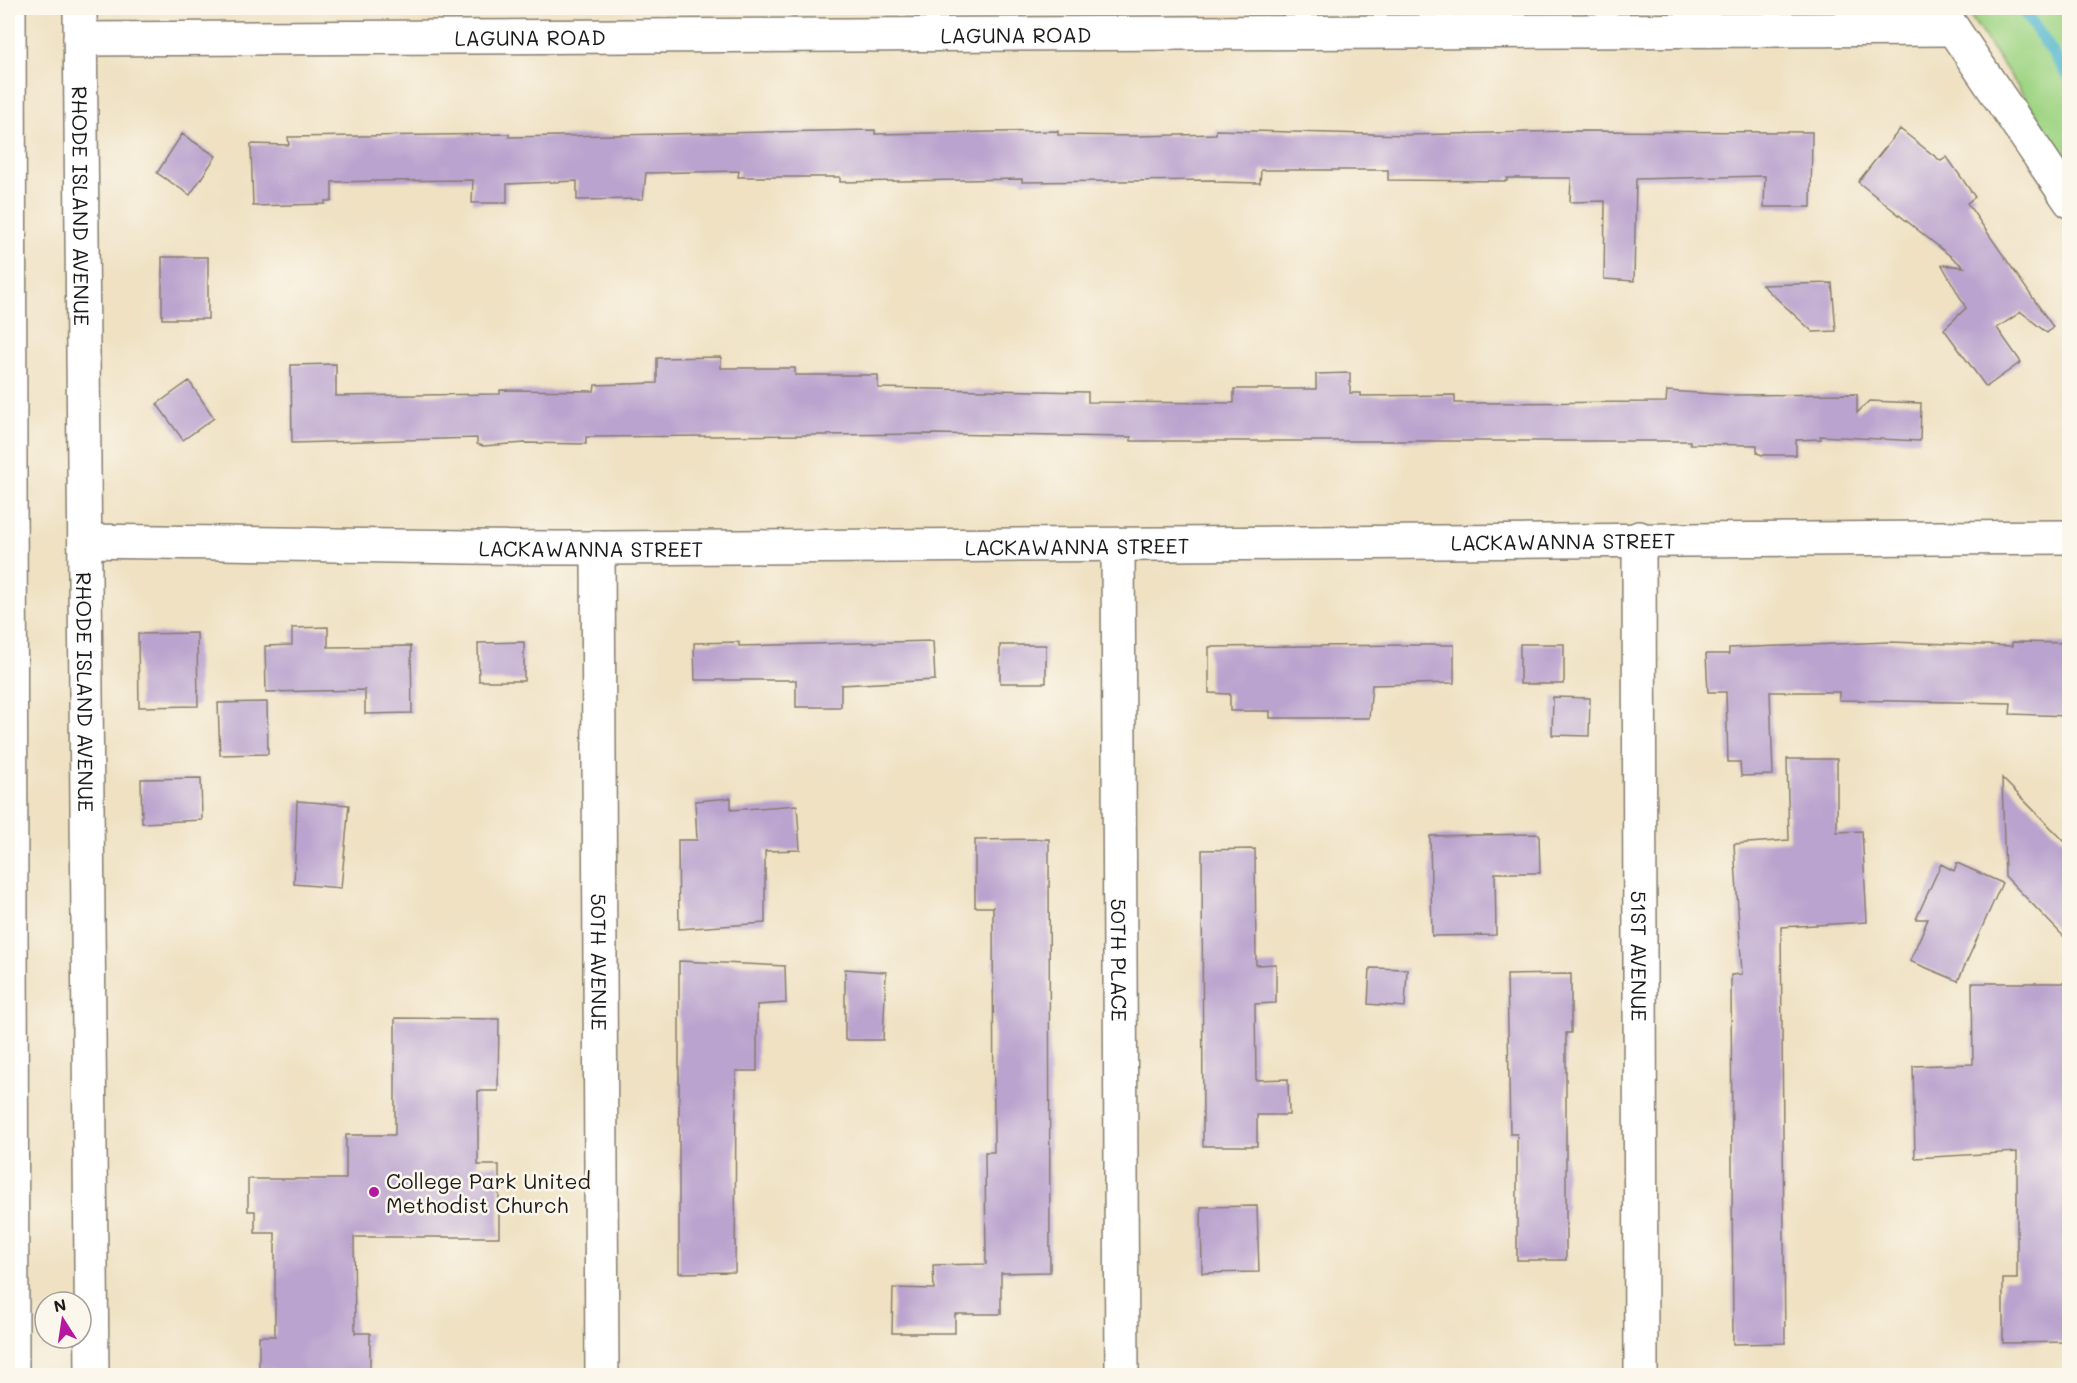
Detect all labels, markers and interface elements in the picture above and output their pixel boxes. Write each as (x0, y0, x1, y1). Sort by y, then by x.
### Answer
street label: LAGUNA ROAD (940, 20, 1092, 48)
street label: LAGUNA ROAD (454, 23, 606, 51)
street label: RHODE ISLAND AVENUE (67, 86, 96, 326)
street label: LACKAWANNA STREET (1450, 526, 1675, 555)
street label: LACKAWANNA STREET (964, 531, 1189, 560)
street label: LACKAWANNA STREET (478, 534, 703, 562)
street label: RHODE ISLAND AVENUE (71, 572, 101, 812)
street label: 51ST AVENUE (1626, 891, 1654, 1021)
street label: 50TH AVENUE (586, 893, 614, 1031)
street label: 50TH PLACE (1106, 899, 1134, 1021)
place label: College Park United Methodist Church (386, 1167, 591, 1218)
marker: College Park United Methodist Church (367, 1185, 381, 1199)
north arrow (33, 1290, 93, 1350)
text: N (52, 1293, 68, 1316)

